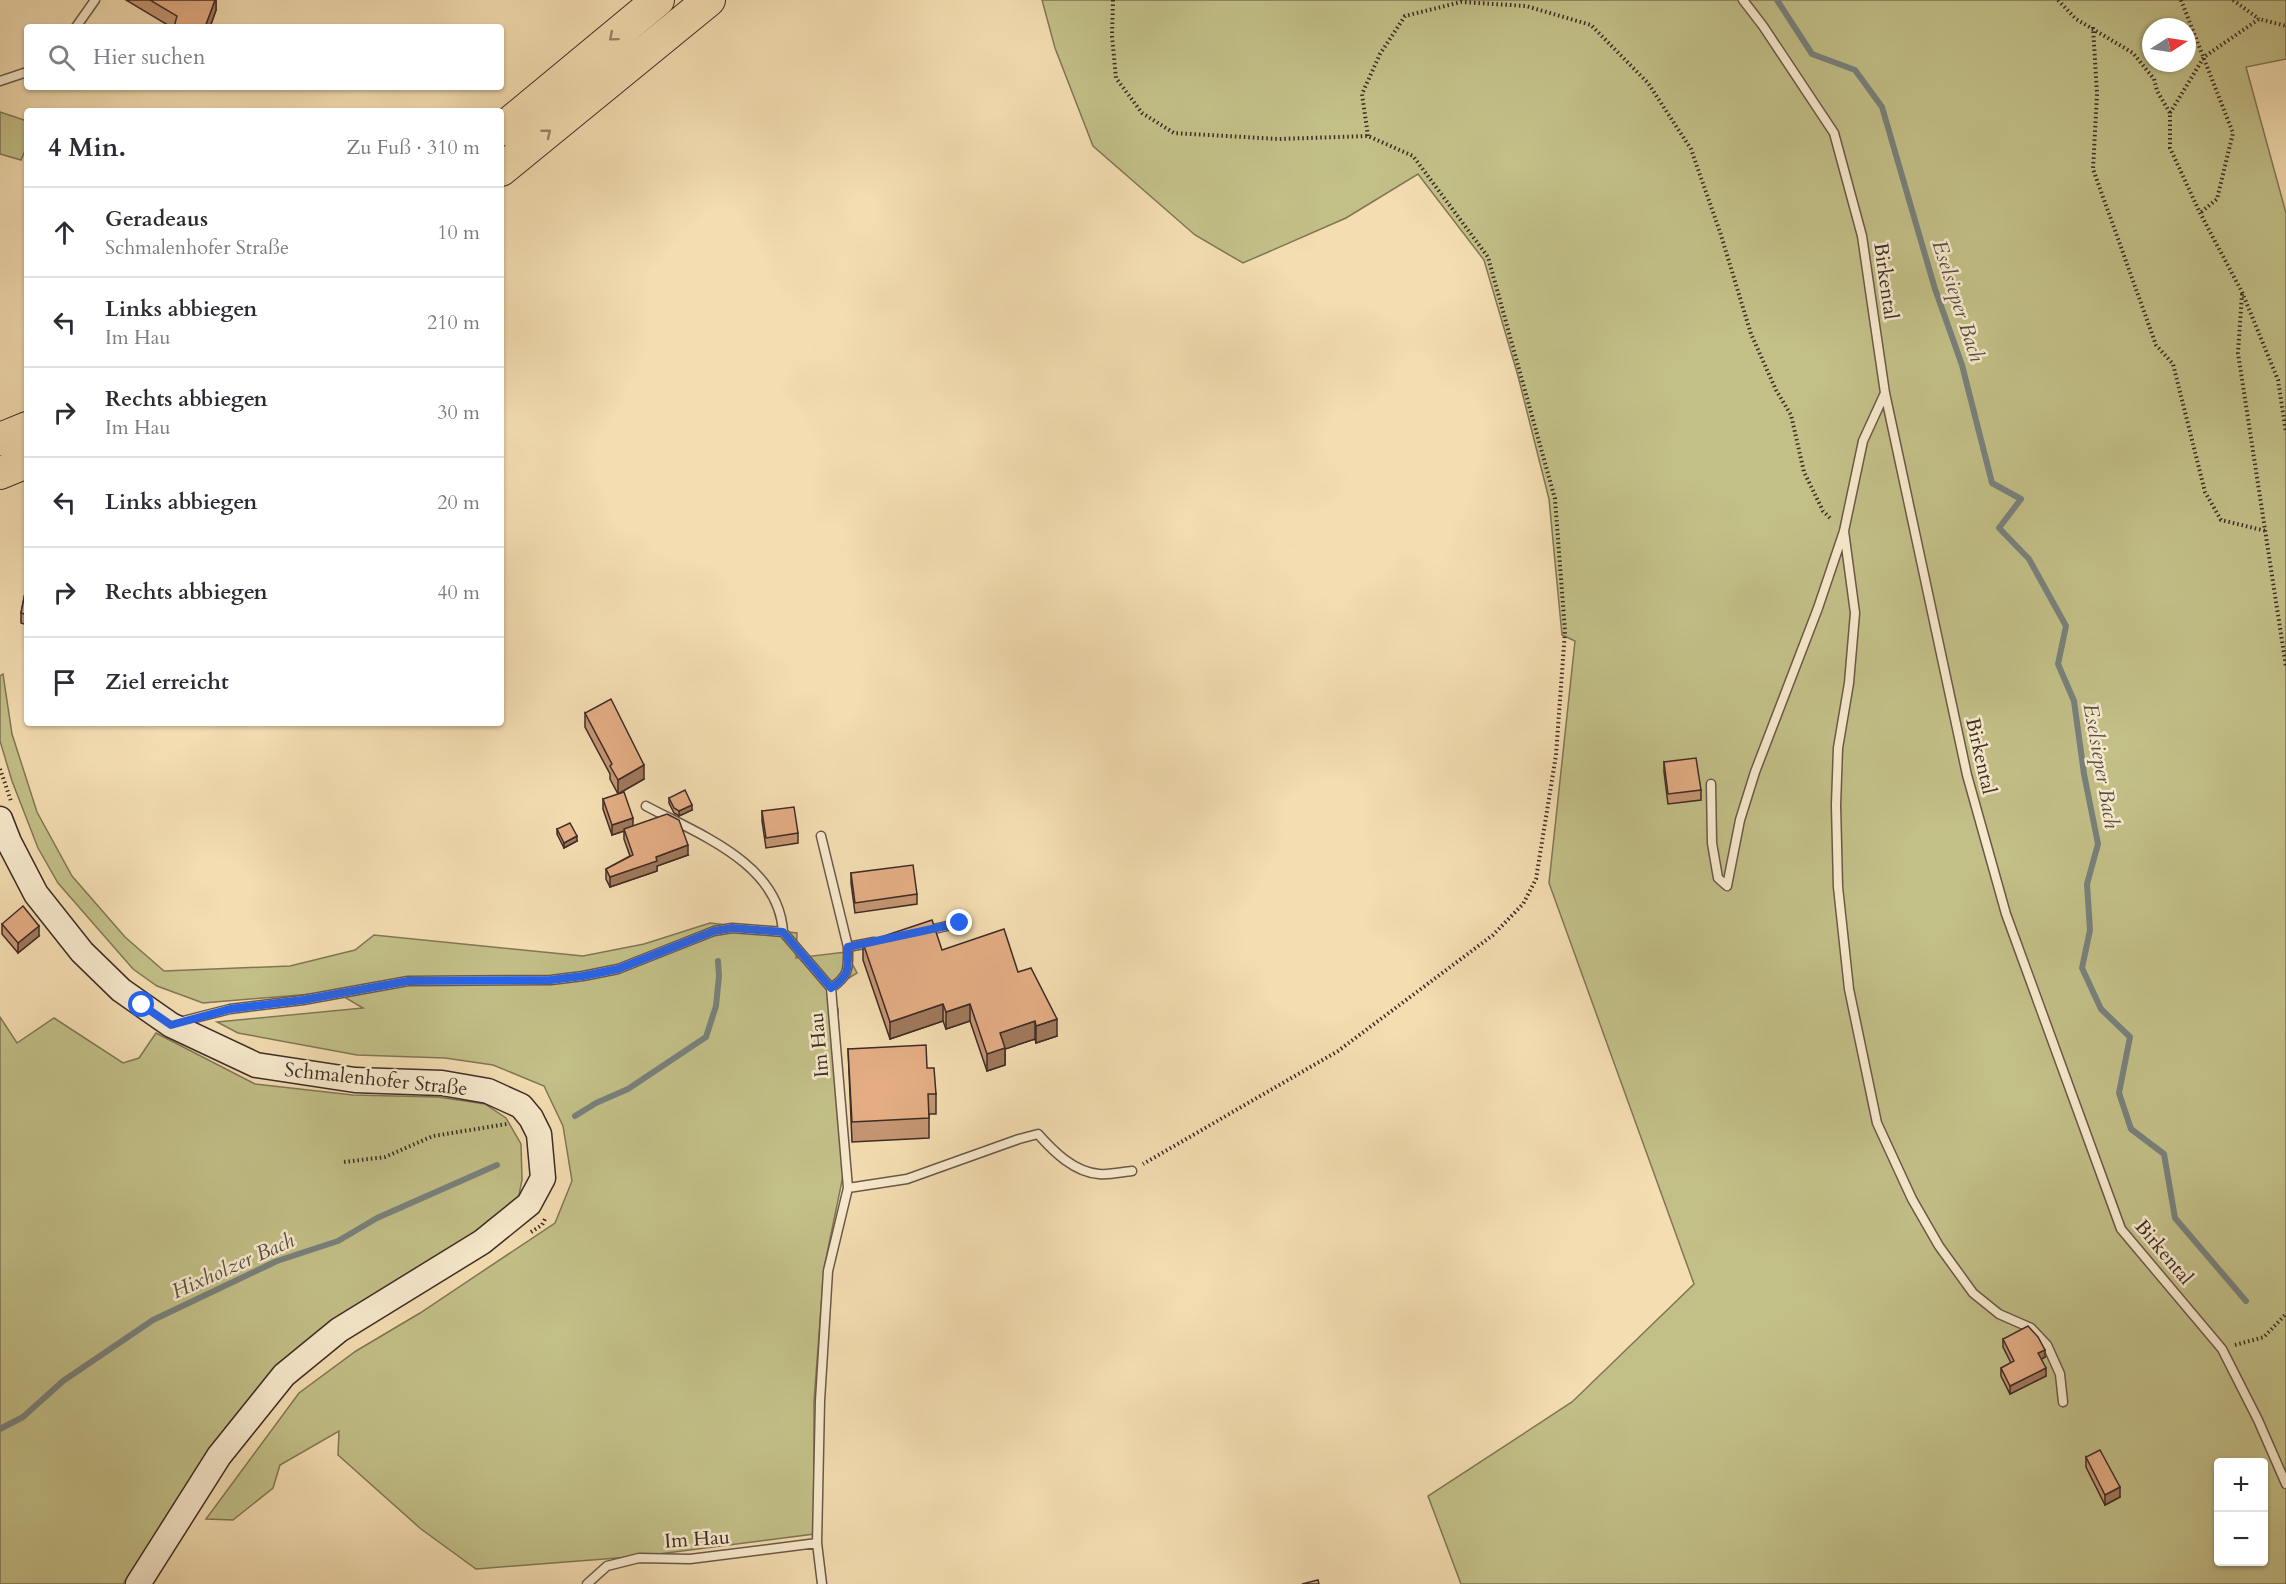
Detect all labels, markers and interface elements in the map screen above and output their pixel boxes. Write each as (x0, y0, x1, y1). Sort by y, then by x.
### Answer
north arrow (2142, 18, 2196, 72)
search box (24, 24, 504, 90)
one-way arrow (609, 30, 620, 41)
icon: search (45, 41, 78, 74)
text: Hier suchen (93, 42, 206, 72)
text: 4 Min. (48, 130, 126, 165)
one-way arrow (540, 130, 551, 141)
text: Zu Fuß · 310 m (346, 134, 480, 161)
text: Geradeaus (105, 204, 208, 234)
icon: ahead (48, 216, 81, 249)
text: 10 m (437, 219, 480, 246)
text: Schmalenhofer Straße (105, 234, 289, 261)
water label: Eselsieper Bach (1925, 236, 1991, 366)
street label: Birkental (1867, 241, 1905, 321)
text: Links abbiegen (105, 294, 257, 324)
icon: left (48, 306, 81, 339)
text: 210 m (427, 309, 480, 336)
text: Im Hau (105, 324, 170, 351)
text: Rechts abbiegen (105, 384, 268, 414)
icon: right (48, 396, 81, 429)
text: 30 m (437, 399, 480, 426)
text: Im Hau (105, 414, 170, 441)
icon: left (48, 486, 81, 519)
text: Links abbiegen (105, 487, 257, 517)
text: 20 m (437, 489, 480, 516)
icon: right (48, 576, 81, 609)
text: Rechts abbiegen (105, 577, 268, 607)
text: 40 m (437, 579, 480, 606)
icon: arrive (48, 666, 81, 699)
text: Ziel erreicht (105, 667, 229, 697)
water label: Eselsieper Bach (2076, 701, 2126, 831)
street label: Birkental (1959, 715, 2003, 797)
route end (946, 909, 972, 935)
route start (128, 991, 154, 1017)
street label: Im Hau (803, 1011, 835, 1079)
street label: Schmalenhofer Straße (283, 1056, 469, 1102)
street label: Birkental (2129, 1214, 2199, 1290)
water label: Hixholzer Bach (167, 1226, 299, 1306)
map controls (2214, 1458, 2268, 1566)
button: + (2214, 1458, 2268, 1512)
button: − (2214, 1512, 2268, 1566)
street label: Im Hau (663, 1523, 731, 1555)

